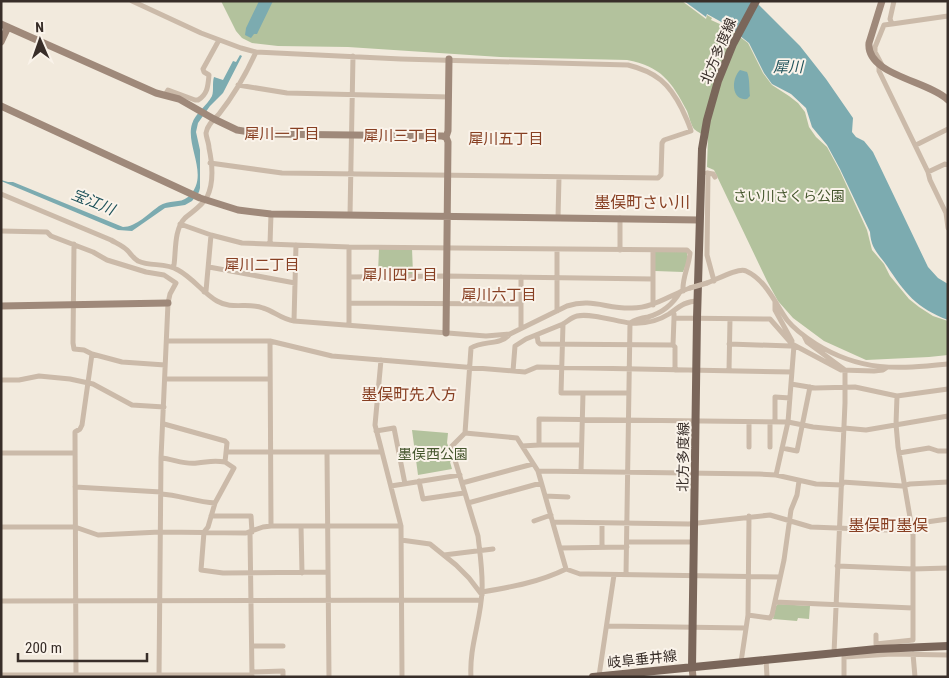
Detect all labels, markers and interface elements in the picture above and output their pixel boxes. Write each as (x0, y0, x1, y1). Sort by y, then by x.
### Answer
north arrow (15, 15, 65, 65)
street label: 北方多度線 (697, 16, 739, 86)
text: N (35, 19, 44, 35)
water label: 犀川 (773, 58, 805, 76)
district label: 犀川一丁目 (244, 125, 320, 143)
district label: 犀川三丁目 (363, 127, 439, 145)
district label: 犀川五丁目 (468, 130, 544, 148)
water label: 宝江川 (69, 185, 119, 220)
park label: さい川さくら公園 (733, 188, 845, 204)
district label: 墨俣町さい川 (594, 193, 690, 212)
district label: 犀川二丁目 (224, 256, 300, 274)
district label: 犀川四丁目 (362, 266, 438, 284)
district label: 犀川六丁目 (461, 286, 537, 304)
district label: 墨俣町先入方 (361, 385, 457, 404)
street label: 北方多度線 (674, 422, 692, 492)
park label: 墨俣西公園 (398, 446, 468, 462)
district label: 墨俣町墨俣 (848, 516, 928, 535)
scale bar (18, 630, 146, 662)
text: 200 m (25, 639, 62, 657)
street label: 岐阜垂井線 (606, 647, 678, 671)

